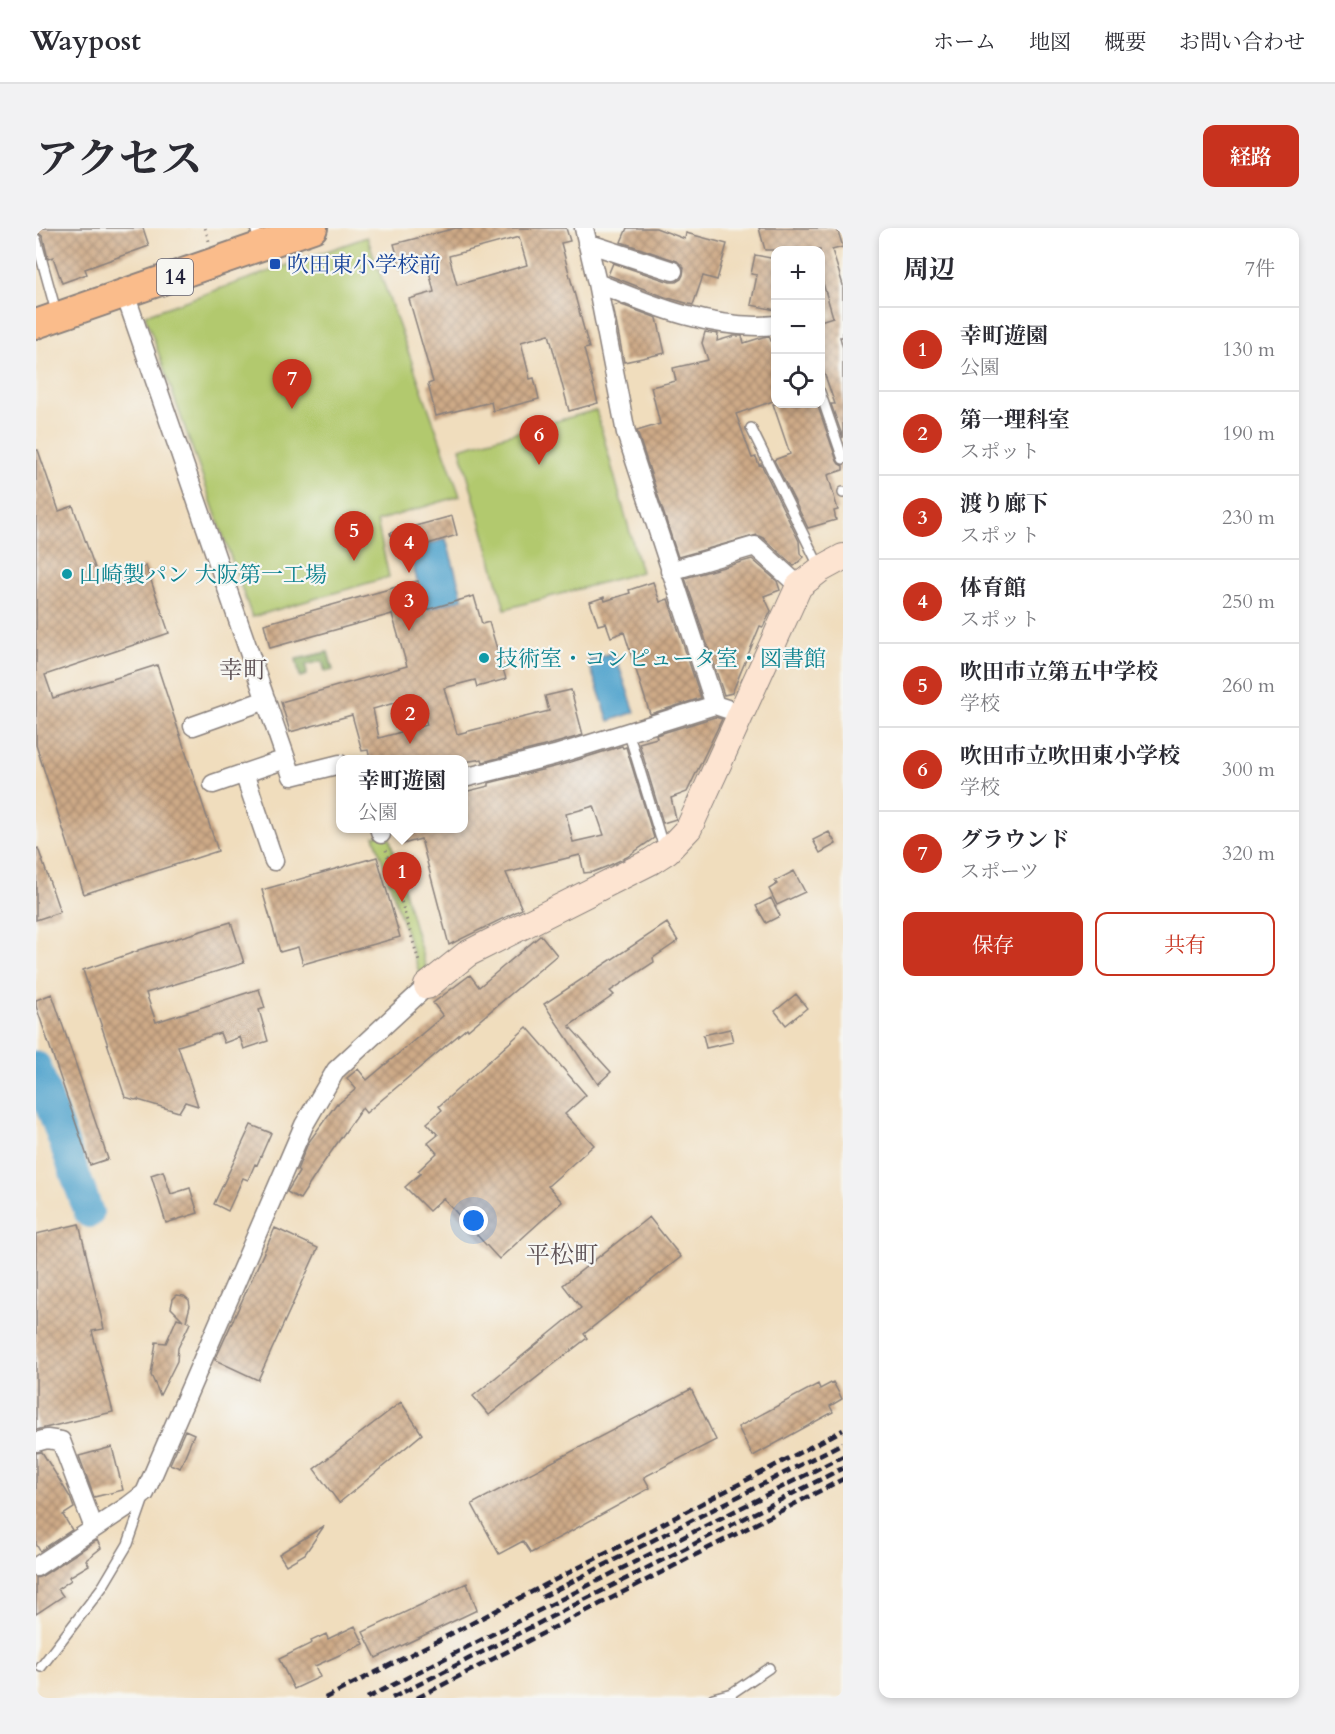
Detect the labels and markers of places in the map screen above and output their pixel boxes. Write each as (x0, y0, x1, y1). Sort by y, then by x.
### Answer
place label: 吹田東小学校前 (287, 250, 441, 280)
marker: 吹田東小学校前 (268, 257, 282, 271)
pin: 7 (272, 360, 312, 409)
pin: 6 (520, 416, 558, 465)
pin: 5 (334, 512, 374, 561)
pin: 4 (390, 524, 428, 573)
place label: 山崎製パン 大阪第一工場 (79, 560, 327, 590)
marker: 山崎製パン 大阪第一工場 (60, 567, 74, 581)
pin: 3 (390, 582, 428, 631)
place label: 技術室・コンピュータ室・図書館 (496, 644, 826, 674)
marker: 技術室・コンピュータ室・図書館 (477, 651, 491, 665)
pin: 2 (390, 694, 430, 744)
pin: 1 (382, 852, 422, 902)

